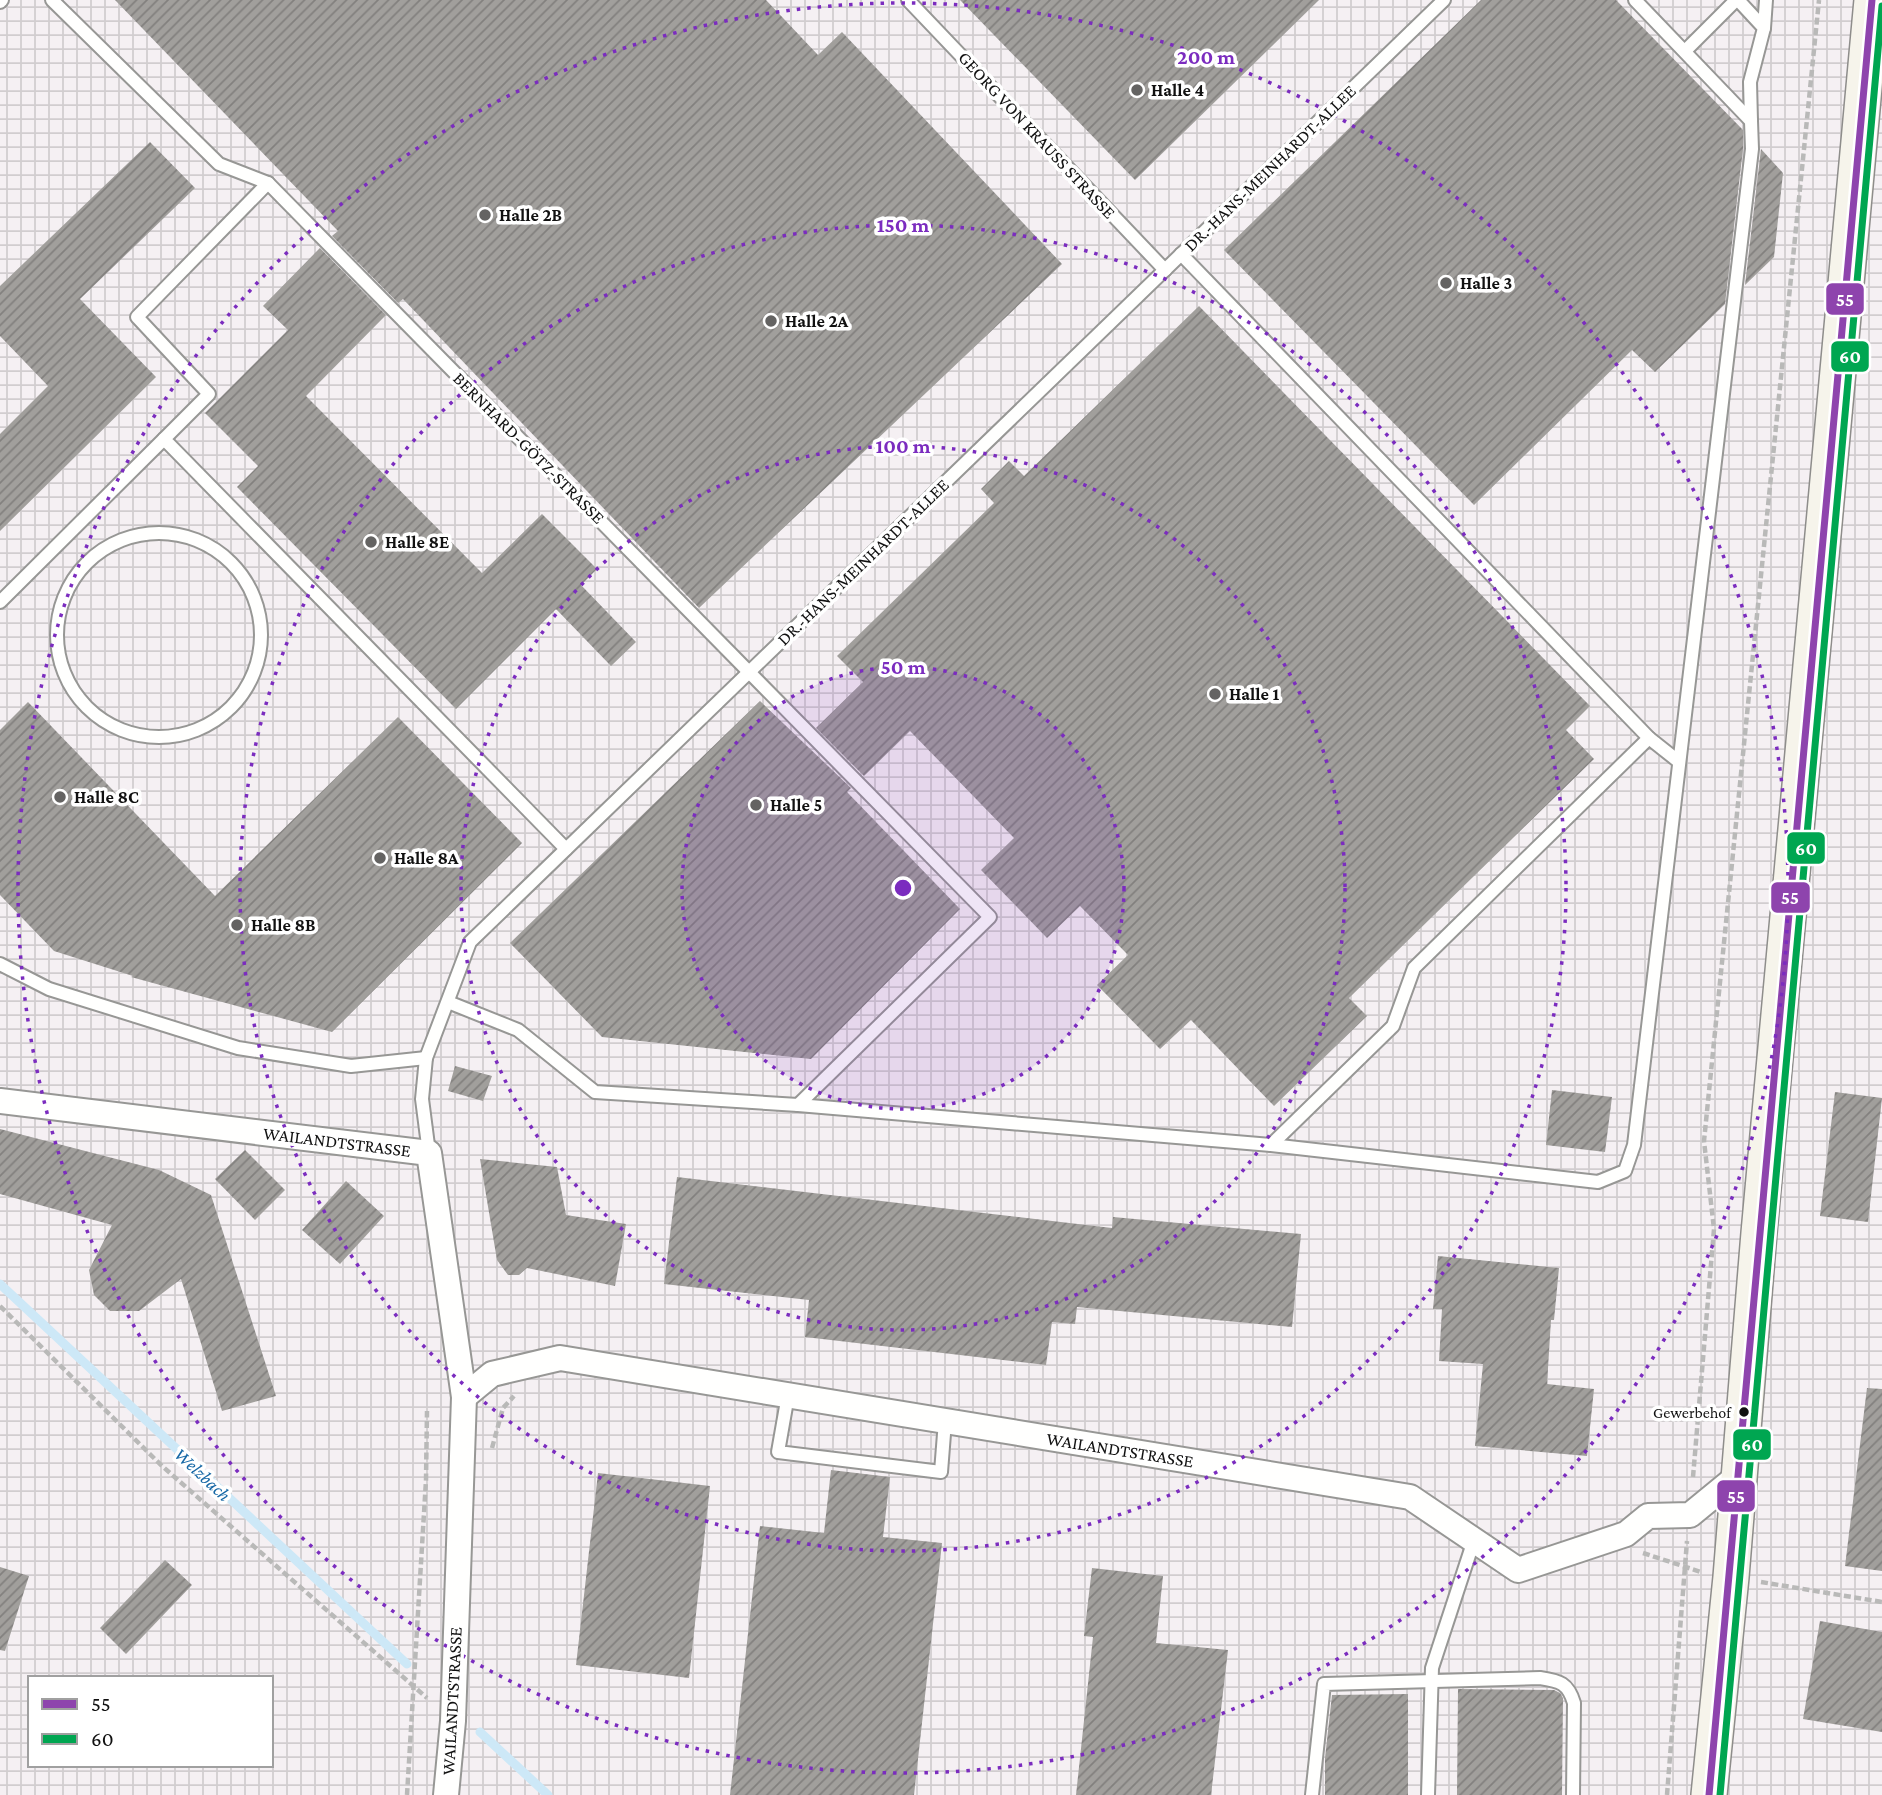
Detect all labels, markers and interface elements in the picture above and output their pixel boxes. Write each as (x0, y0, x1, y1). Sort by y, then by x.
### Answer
text: 200 m (1177, 45, 1235, 69)
street label: GEORG VON KRAUSS STRASSE (954, 47, 1120, 223)
place label: Halle 4 (1151, 80, 1204, 100)
street label: DR.-HANS-MEINHARDT-ALLEE (1180, 81, 1360, 255)
marker: Halle 4 (1129, 82, 1145, 98)
place label: Halle 2B (499, 205, 562, 225)
marker: Halle 2B (477, 207, 493, 223)
text: 150 m (877, 213, 930, 237)
place label: Halle 3 (1460, 273, 1512, 293)
marker: Halle 3 (1438, 275, 1454, 291)
line badge: 55 (1825, 282, 1865, 316)
text: 55 (1836, 289, 1854, 310)
place label: Halle 2A (785, 311, 849, 331)
marker: Halle 2A (763, 313, 779, 329)
line badge: 60 (1830, 340, 1870, 373)
text: 60 (1839, 346, 1861, 367)
street label: BERNHARD-GÖTZ-STRASSE (449, 368, 609, 528)
text: 100 m (875, 434, 931, 458)
street label: DR.-HANS-MEINHARDT-ALLEE (773, 475, 953, 649)
place label: Halle 8E (385, 532, 449, 552)
marker: Halle 8E (363, 534, 379, 550)
text: 50 m (881, 655, 926, 679)
place label: Halle 1 (1229, 684, 1279, 704)
marker: Halle 1 (1207, 686, 1223, 702)
place label: Halle 8C (74, 787, 139, 807)
marker: Halle 8C (52, 789, 68, 805)
place label: Halle 5 (770, 795, 822, 815)
marker: Halle 5 (748, 797, 764, 813)
line badge: 60 (1786, 831, 1826, 865)
text: 60 (1795, 838, 1817, 859)
place label: Halle 8A (394, 848, 459, 868)
marker: Halle 8A (372, 850, 388, 866)
centre of rings (891, 876, 915, 900)
line badge: 55 (1770, 881, 1811, 914)
text: 55 (1781, 887, 1799, 908)
place label: Halle 8B (251, 915, 315, 935)
marker: Halle 8B (229, 917, 245, 933)
street label: WAILANDTSTRASSE (262, 1123, 412, 1161)
place label: Gewerbehof (1653, 1404, 1732, 1421)
marker: Gewerbehof (1737, 1405, 1751, 1419)
line badge: 60 (1732, 1428, 1772, 1461)
street label: WAILANDTSTRASSE (1045, 1429, 1195, 1472)
text: 60 (1741, 1434, 1763, 1455)
water label: Welzbach (170, 1443, 235, 1506)
line badge: 55 (1716, 1479, 1756, 1513)
text: 55 (1727, 1486, 1745, 1507)
street label: WAILANDTSTRASSE (438, 1626, 466, 1776)
legend (28, 1676, 273, 1767)
text: 55 (91, 1692, 111, 1716)
text: 60 (91, 1727, 114, 1751)

